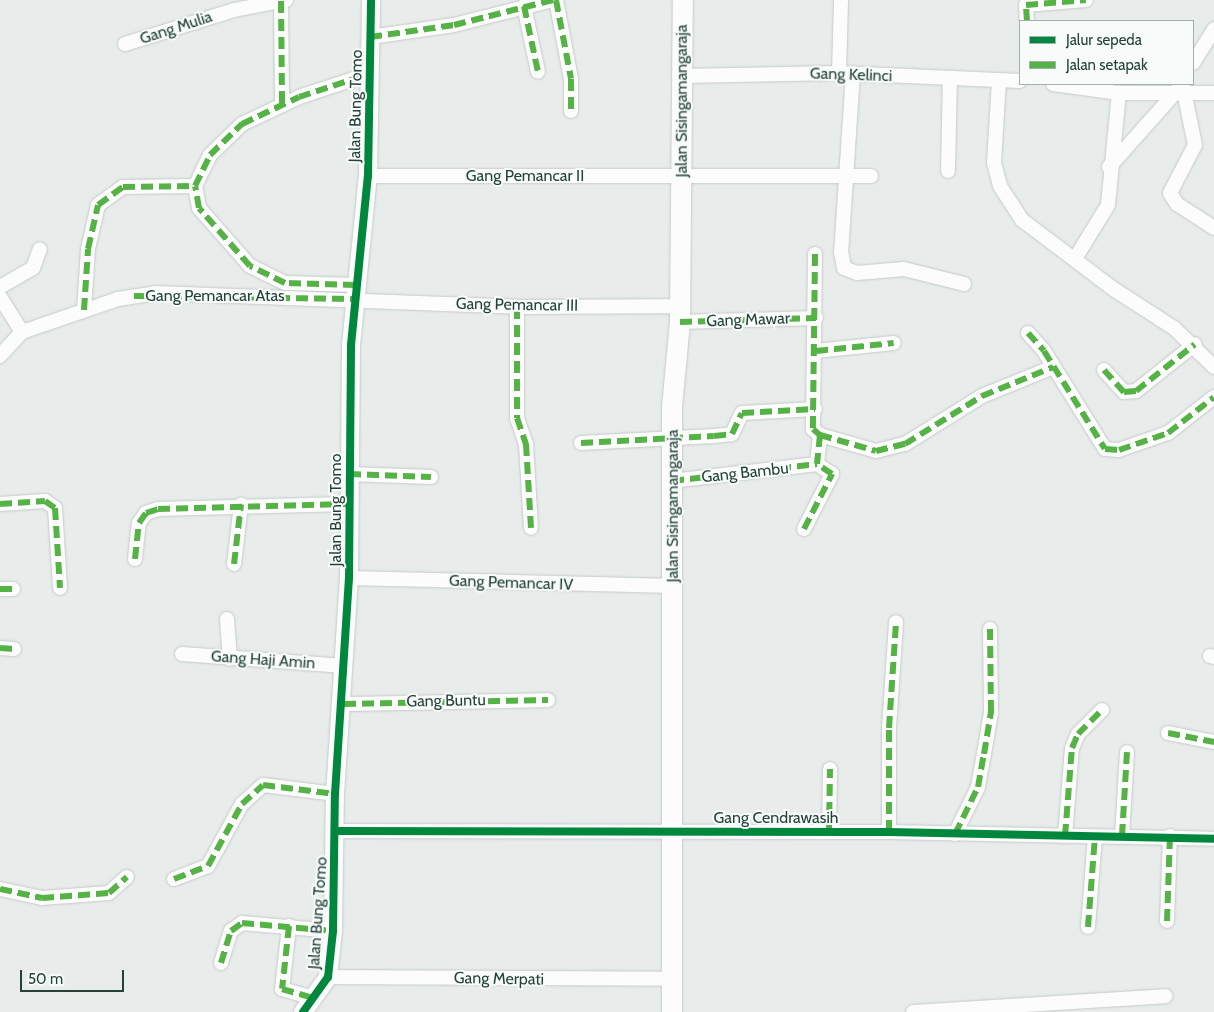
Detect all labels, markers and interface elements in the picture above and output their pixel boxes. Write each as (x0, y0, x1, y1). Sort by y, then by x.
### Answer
street label: Gang Mulia (137, 7, 215, 49)
legend (1019, 20, 1194, 85)
street label: Jalan Sisingamangaraja (672, 25, 692, 177)
text: Jalur sepeda (1066, 31, 1142, 49)
street label: Jalan Bung Tomo (345, 49, 367, 163)
text: Jalan setapak (1066, 56, 1148, 74)
street label: Gang Kelinci (809, 64, 893, 86)
street label: Gang Pemancar II (466, 166, 584, 186)
street label: Gang Pemancar Atas (145, 286, 285, 306)
street label: Gang Pemancar III (456, 294, 578, 316)
street label: Gang Mawar (706, 309, 790, 331)
street label: Jalan Sisingamangaraja (663, 430, 683, 582)
street label: Jalan Bung Tomo (326, 454, 346, 566)
street label: Gang Bambu (701, 459, 789, 487)
street label: Gang Pemancar IV (449, 571, 573, 595)
street label: Gang Haji Amin (210, 647, 316, 673)
street label: Gang Buntu (406, 691, 486, 711)
street label: Gang Cendrawasih (714, 808, 838, 828)
street label: Jalan Bung Tomo (304, 856, 332, 970)
scale bar (22, 960, 126, 992)
street label: Gang Merpati (454, 969, 544, 989)
text: 50 m (28, 970, 63, 988)

